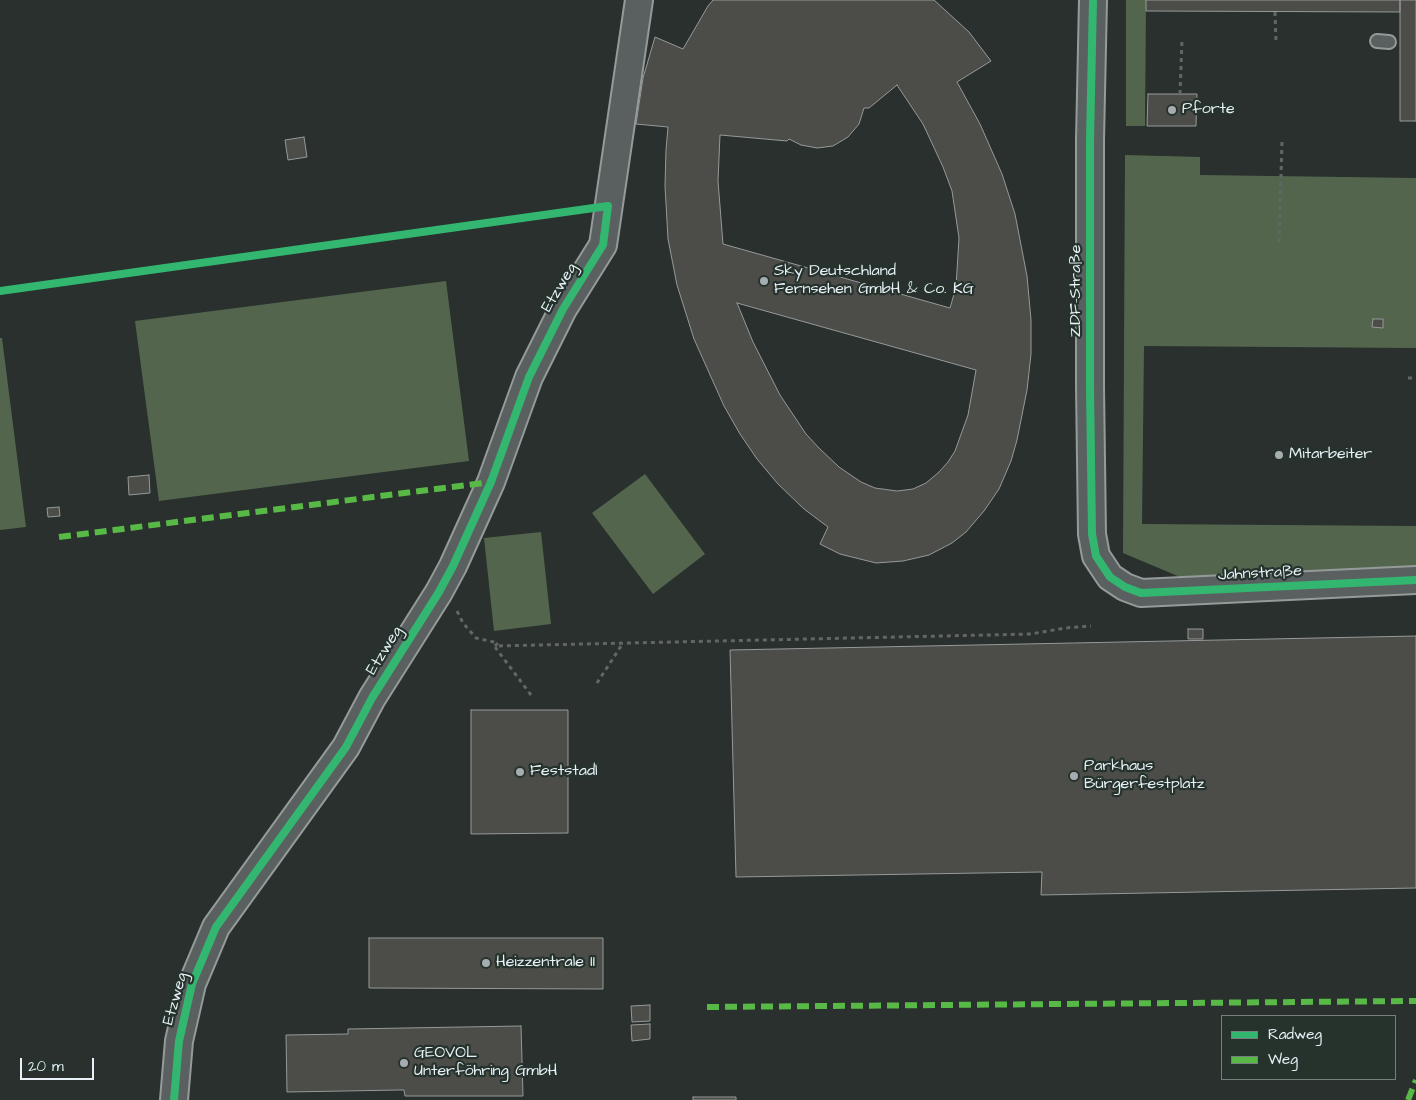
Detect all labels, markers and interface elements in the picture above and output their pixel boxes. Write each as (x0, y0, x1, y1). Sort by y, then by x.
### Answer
place label: Pforte (1182, 100, 1235, 120)
marker: Pforte (1166, 104, 1178, 116)
street label: ZDF-Straße (1067, 245, 1087, 337)
street label: Etzweg (538, 260, 582, 316)
place label: Sky Deutschland Fernsehen GmbH & Co. KG (774, 262, 974, 300)
marker: Sky Deutschland Fernsehen GmbH & Co. KG (758, 275, 770, 287)
place label: Mitarbeiter (1289, 445, 1372, 465)
marker: Mitarbeiter (1273, 449, 1285, 461)
street label: Jahnstraße (1218, 562, 1302, 586)
street label: Etzweg (363, 623, 407, 679)
place label: Parkhaus Bürgerfestplatz (1084, 757, 1205, 795)
place label: Feststadl (530, 762, 598, 782)
marker: Feststadl (514, 766, 526, 778)
marker: Parkhaus Bürgerfestplatz (1068, 770, 1080, 782)
place label: Heizzentrale II (496, 953, 595, 973)
marker: Heizzentrale II (480, 957, 492, 969)
street label: Etzweg (159, 971, 193, 1027)
legend (1221, 1015, 1396, 1080)
text: Radweg (1268, 1024, 1322, 1045)
place label: GEOVOL Unterföhring GmbH (414, 1044, 557, 1082)
scale bar (22, 1048, 96, 1080)
text: Weg (1268, 1049, 1298, 1070)
text: 20 m (28, 1056, 64, 1077)
marker: GEOVOL Unterföhring GmbH (398, 1057, 410, 1069)

